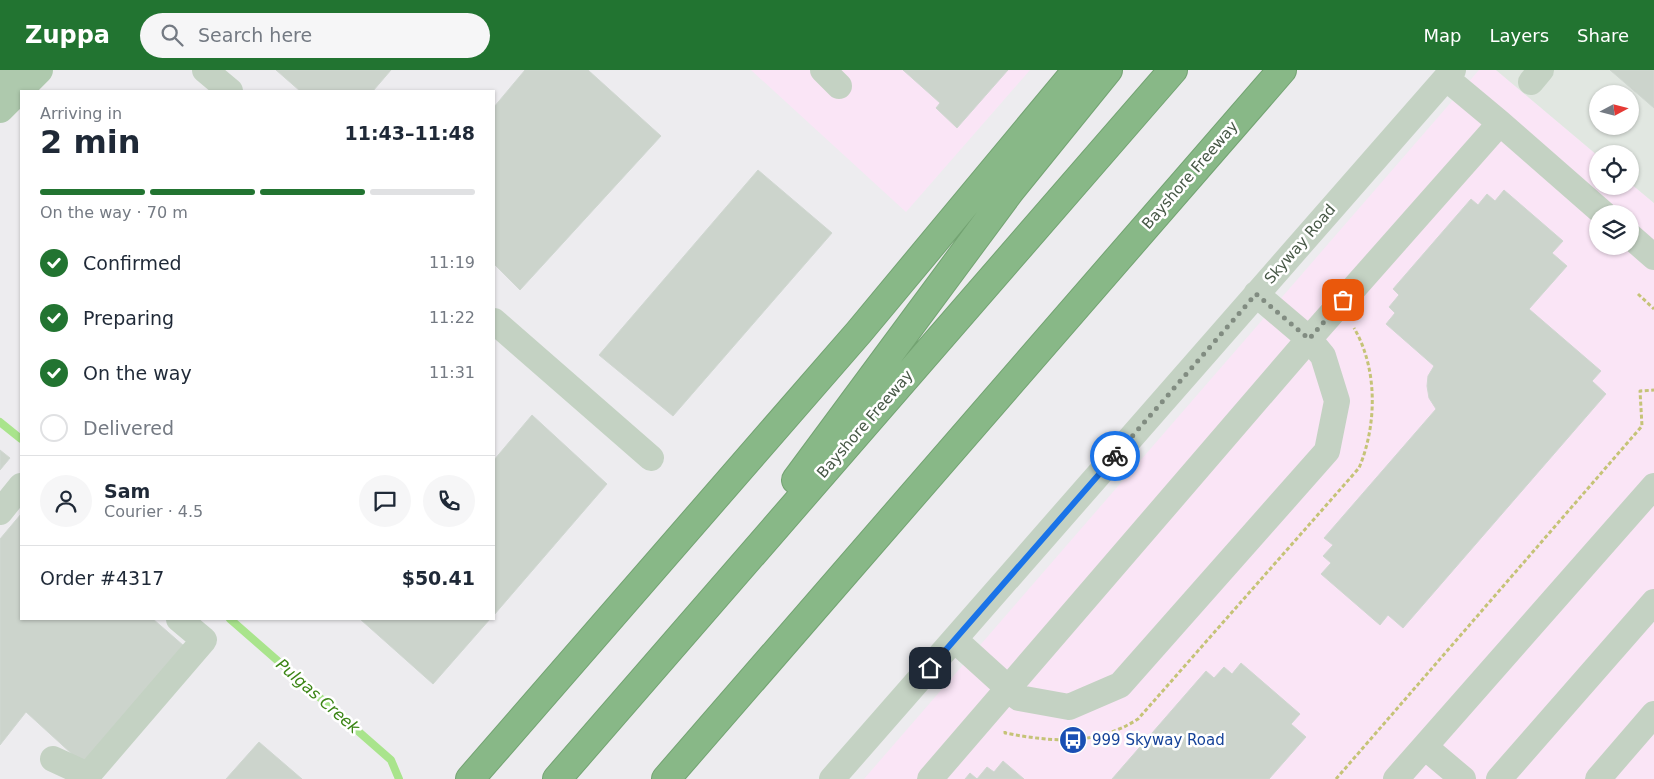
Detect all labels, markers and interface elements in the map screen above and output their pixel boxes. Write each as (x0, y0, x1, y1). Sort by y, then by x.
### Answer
search box (140, 13, 490, 58)
text: Zuppa (25, 21, 110, 49)
icon: search (158, 21, 186, 49)
text: Search here (198, 24, 312, 46)
text: Map (1423, 25, 1461, 46)
text: Layers (1489, 25, 1549, 46)
text: Share (1577, 25, 1629, 46)
north arrow (1589, 85, 1639, 135)
map controls (1589, 85, 1639, 255)
text: Arriving in (40, 104, 122, 123)
street label: Bayshore Freeway (1138, 117, 1242, 233)
text: 11:43–11:48 (345, 122, 475, 144)
text: 2 min (40, 123, 141, 161)
button: locate (1589, 145, 1639, 195)
street label: Skyway Road (1261, 201, 1339, 287)
text: On the way · 70 m (40, 203, 188, 222)
button: layers (1589, 205, 1639, 255)
icon: check (40, 249, 68, 277)
text: Confirmed (83, 252, 182, 274)
text: 11:19 (429, 253, 475, 272)
pin (1322, 279, 1364, 321)
icon: bag (1329, 286, 1357, 314)
icon: check (40, 304, 68, 332)
text: Preparing (83, 307, 174, 329)
text: 11:22 (429, 308, 475, 327)
icon: check (40, 359, 68, 387)
text: On the way (83, 362, 192, 384)
text: 11:31 (429, 363, 475, 382)
street label: Bayshore Freeway (813, 366, 917, 482)
text: Delivered (83, 417, 174, 439)
courier (1090, 431, 1140, 481)
icon: bike (1101, 442, 1129, 470)
button: person (40, 475, 92, 527)
button: chat (359, 475, 411, 527)
button: phone (423, 475, 475, 527)
text: Sam (104, 480, 150, 502)
text: Courier · 4.5 (104, 502, 203, 521)
text: Order #4317 (40, 567, 164, 589)
text: $50.41 (402, 567, 475, 589)
pin (909, 647, 951, 689)
icon: home (916, 654, 944, 682)
water label: Pulgas Creek (272, 655, 364, 738)
bus stop icon: 999 Skyway Road (1058, 725, 1088, 755)
place label: 999 Skyway Road (1092, 731, 1225, 749)

